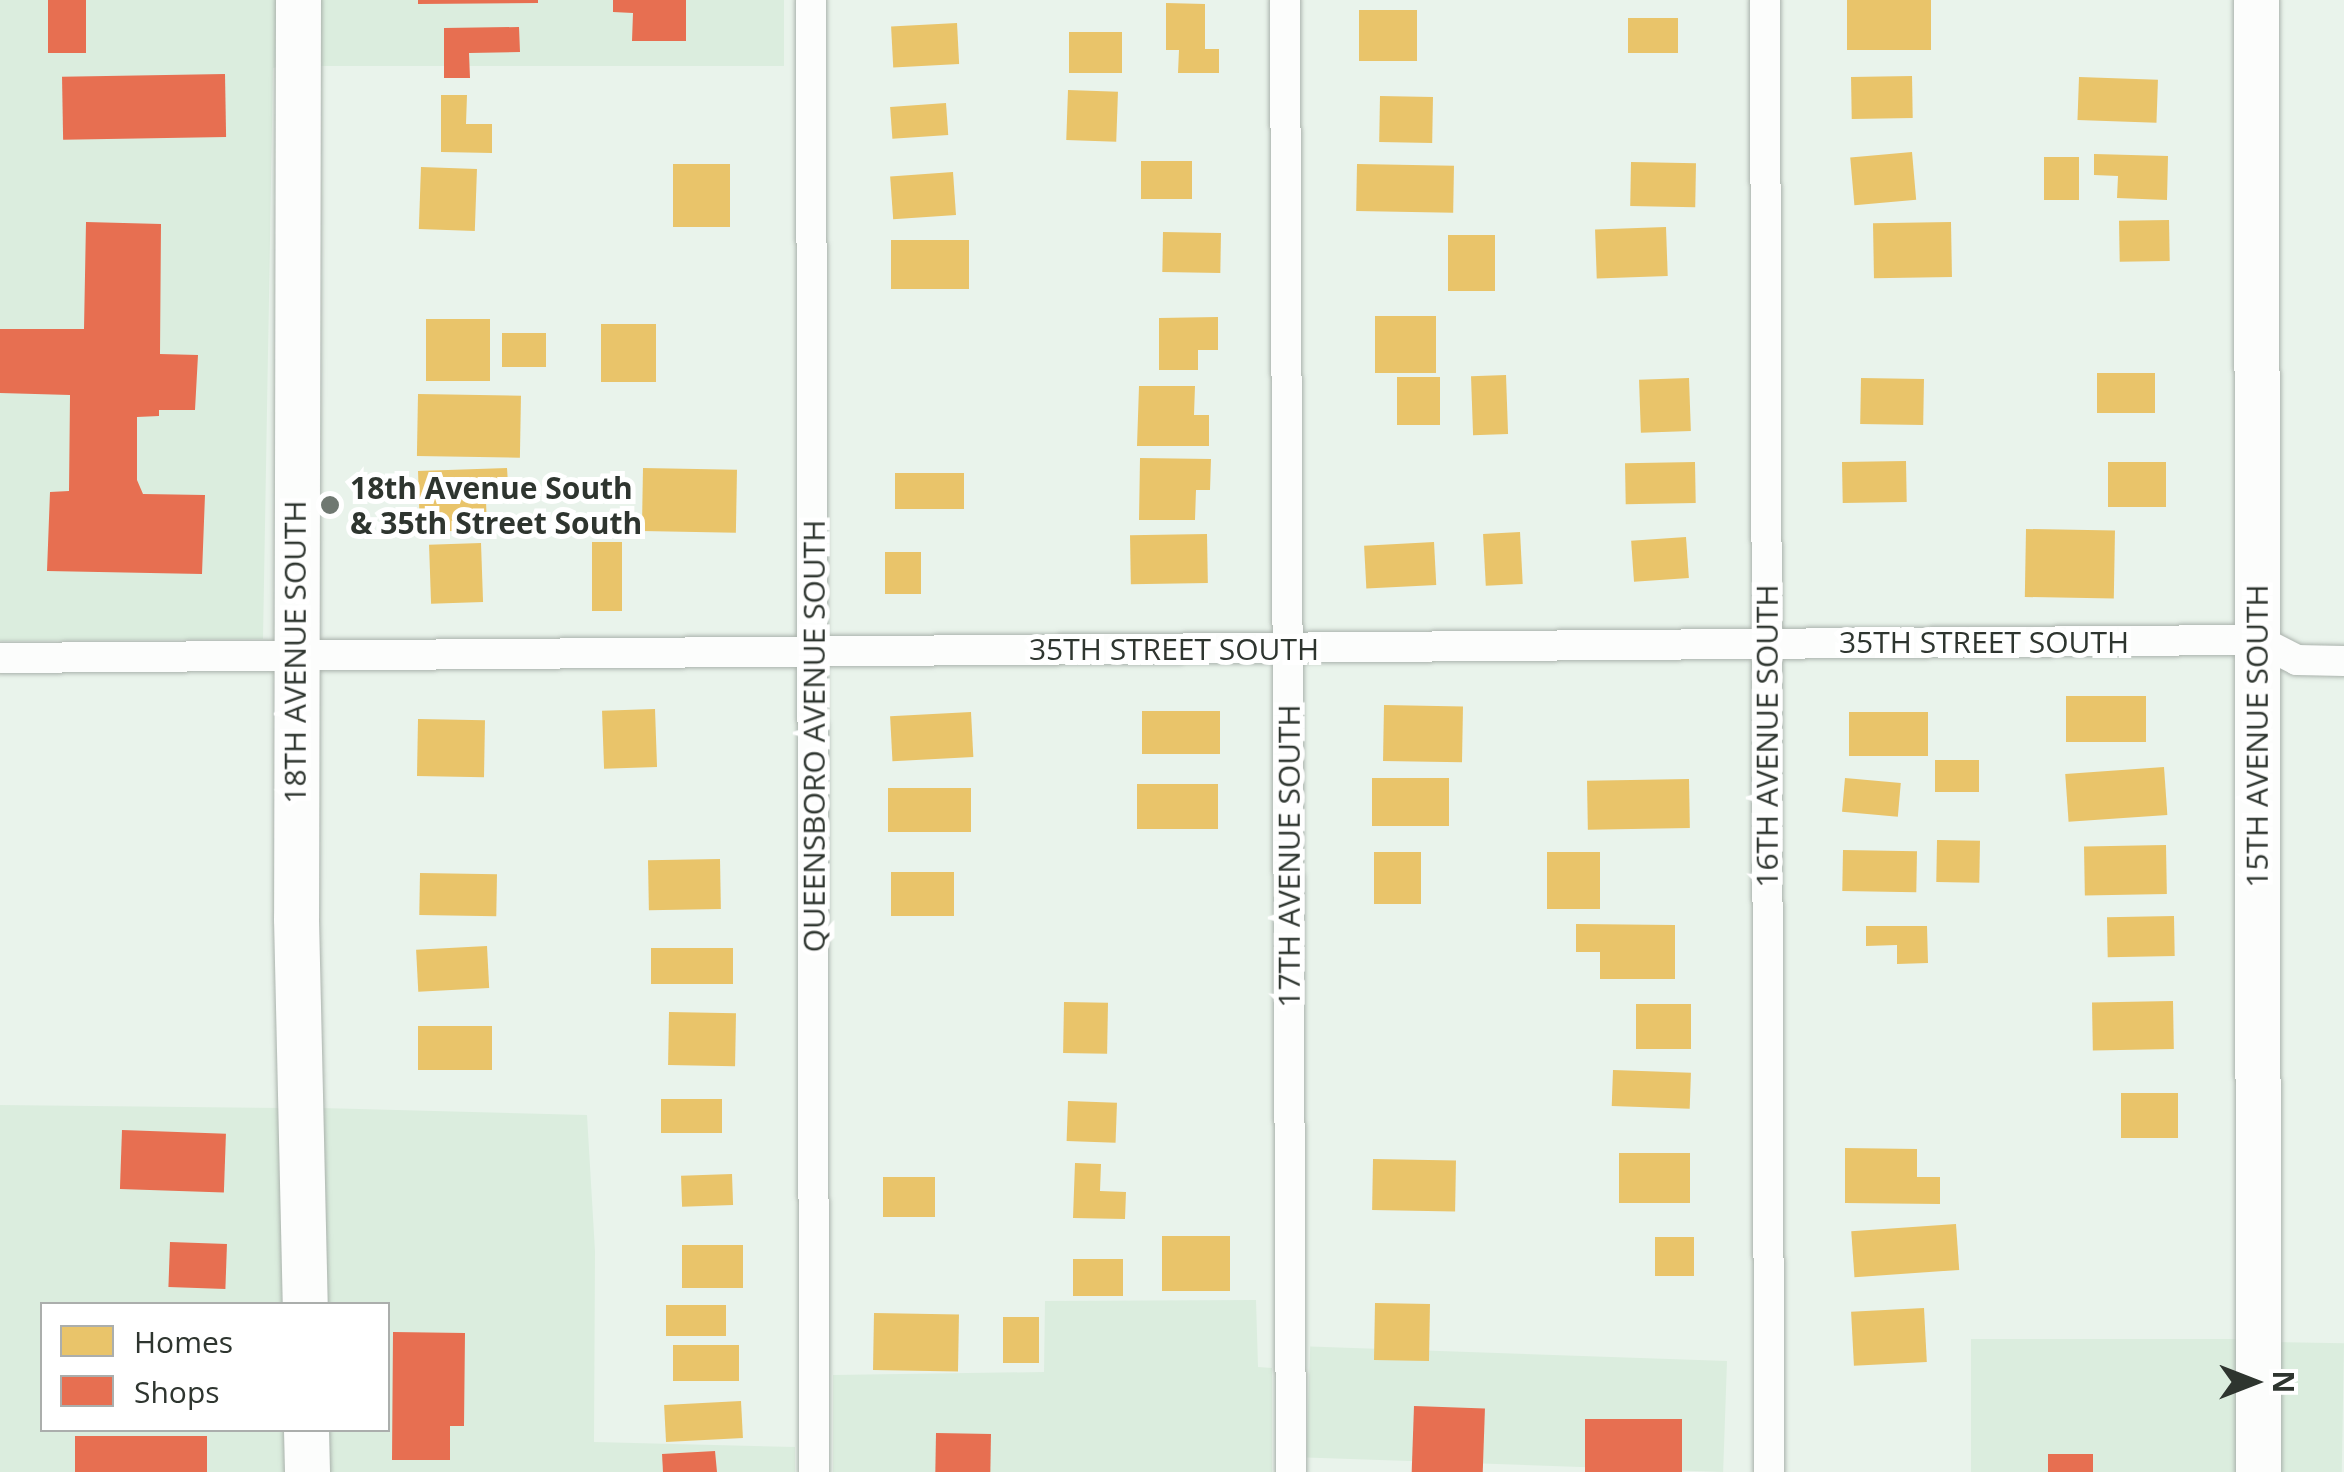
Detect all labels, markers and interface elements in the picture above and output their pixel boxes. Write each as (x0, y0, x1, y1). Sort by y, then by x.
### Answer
place label: 18th Avenue South & 35th Street South (350, 470, 642, 540)
marker: 18th Avenue South & 35th Street South (319, 494, 341, 516)
street label: 18TH AVENUE SOUTH (277, 500, 313, 804)
street label: QUEENSBORO AVENUE SOUTH (796, 520, 832, 952)
street label: 16TH AVENUE SOUTH (1749, 584, 1785, 888)
street label: 15TH AVENUE SOUTH (2239, 584, 2275, 888)
street label: 35TH STREET SOUTH (1839, 624, 2129, 660)
street label: 35TH STREET SOUTH (1029, 631, 1319, 667)
street label: 17TH AVENUE SOUTH (1271, 704, 1307, 1008)
legend (40, 1302, 390, 1432)
text: Homes (134, 1321, 233, 1362)
north arrow (2204, 1332, 2304, 1432)
text: Shops (134, 1371, 220, 1412)
text: N (2265, 1371, 2303, 1393)

